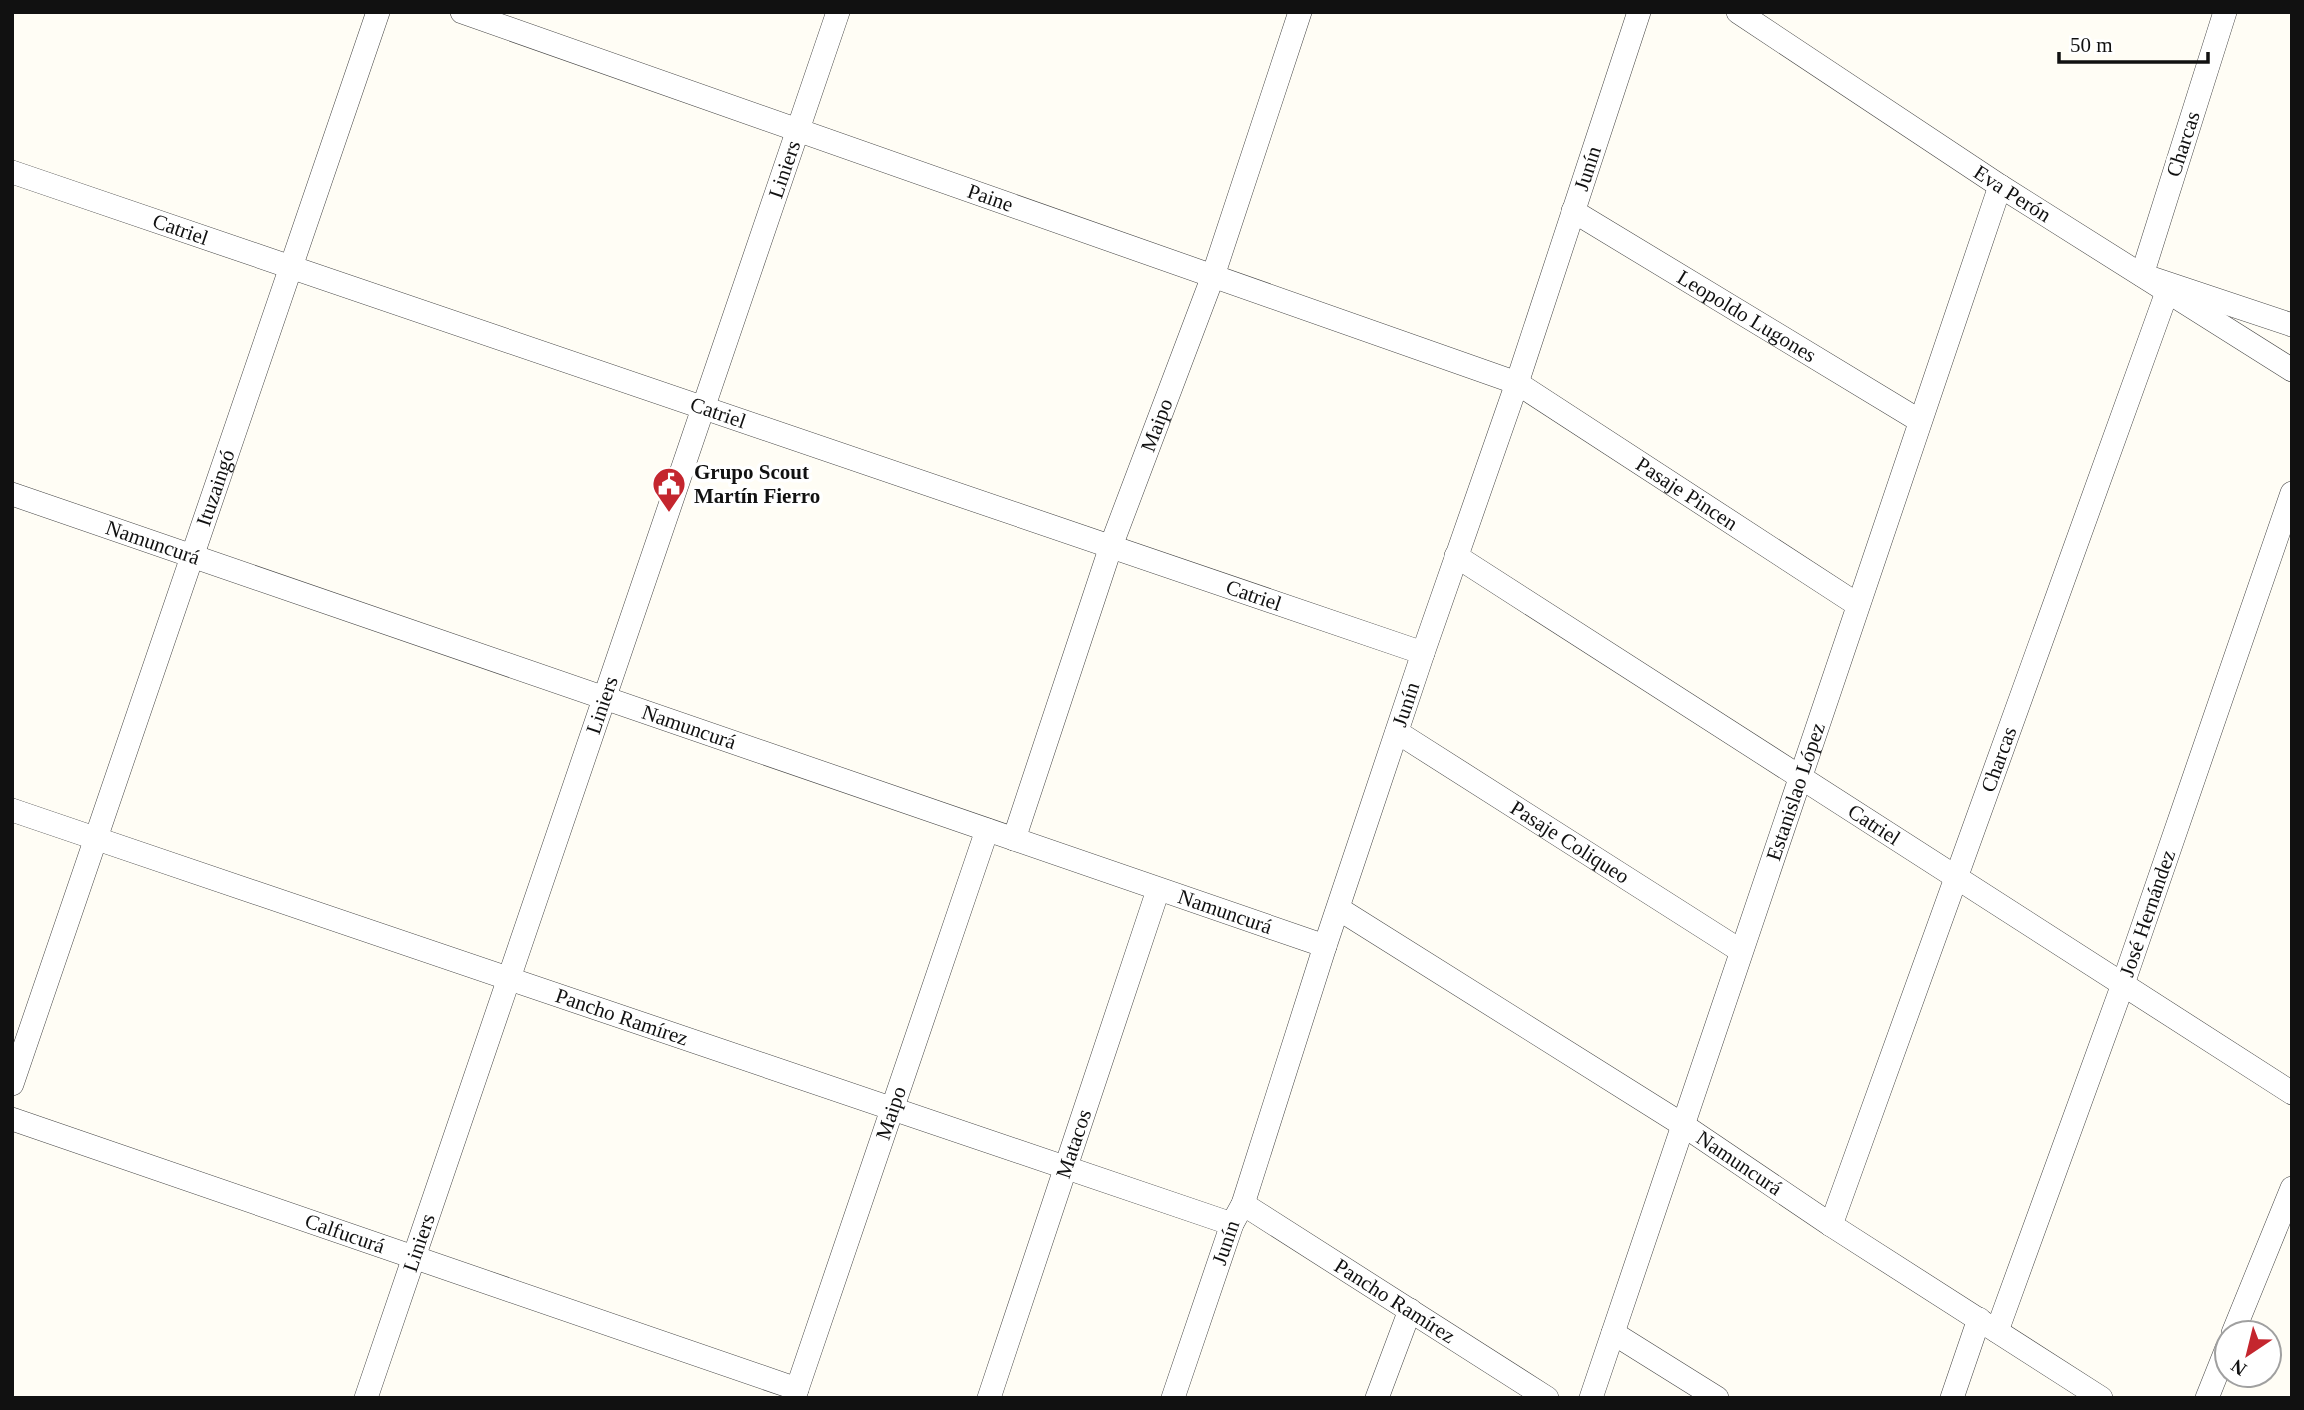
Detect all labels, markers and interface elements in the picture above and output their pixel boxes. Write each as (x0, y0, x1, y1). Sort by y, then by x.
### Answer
scale bar (2059, 21, 2208, 65)
text: 50 m (2070, 33, 2113, 57)
street label: Charcas (2161, 108, 2205, 180)
street label: Liniers (763, 137, 805, 201)
street label: Junín (1569, 143, 1606, 194)
street label: Eva Perón (1969, 160, 2056, 227)
street label: Paine (964, 179, 1016, 217)
street label: Catriel (150, 209, 212, 250)
street label: Leopoldo Lugones (1673, 265, 1821, 367)
street label: Catriel (687, 392, 749, 433)
street label: Maipo (1136, 395, 1178, 455)
street label: Ituzaingó (191, 446, 240, 529)
street label: Pasaje Pincen (1632, 452, 1742, 536)
place label: Grupo Scout Martín Fierro (694, 460, 820, 508)
public building icon: Grupo Scout Martín Fierro (650, 465, 688, 514)
street label: Namuncurá (103, 515, 204, 570)
street label: Catriel (1223, 575, 1285, 616)
street label: Liniers (581, 673, 623, 737)
street label: Junín (1387, 679, 1425, 730)
street label: Namuncurá (639, 700, 740, 755)
street label: Estanislao López (1761, 719, 1830, 864)
street label: Charcas (1976, 723, 2021, 795)
street label: Pasaje Coliqueo (1506, 795, 1634, 889)
street label: Catriel (1844, 799, 1905, 850)
street label: José Hernández (2114, 847, 2180, 980)
street label: Namuncurá (1175, 884, 1276, 939)
street label: Pancho Ramírez (553, 983, 691, 1051)
street label: Maipo (871, 1083, 911, 1143)
street label: Matacos (1051, 1106, 1096, 1181)
street label: Namuncurá (1692, 1126, 1787, 1201)
street label: Calfucurá (302, 1209, 389, 1259)
street label: Liniers (398, 1211, 440, 1275)
street label: Junín (1207, 1217, 1244, 1268)
street label: Pancho Ramírez (1330, 1254, 1459, 1348)
north arrow (2213, 1319, 2283, 1389)
text: N (2227, 1355, 2250, 1380)

